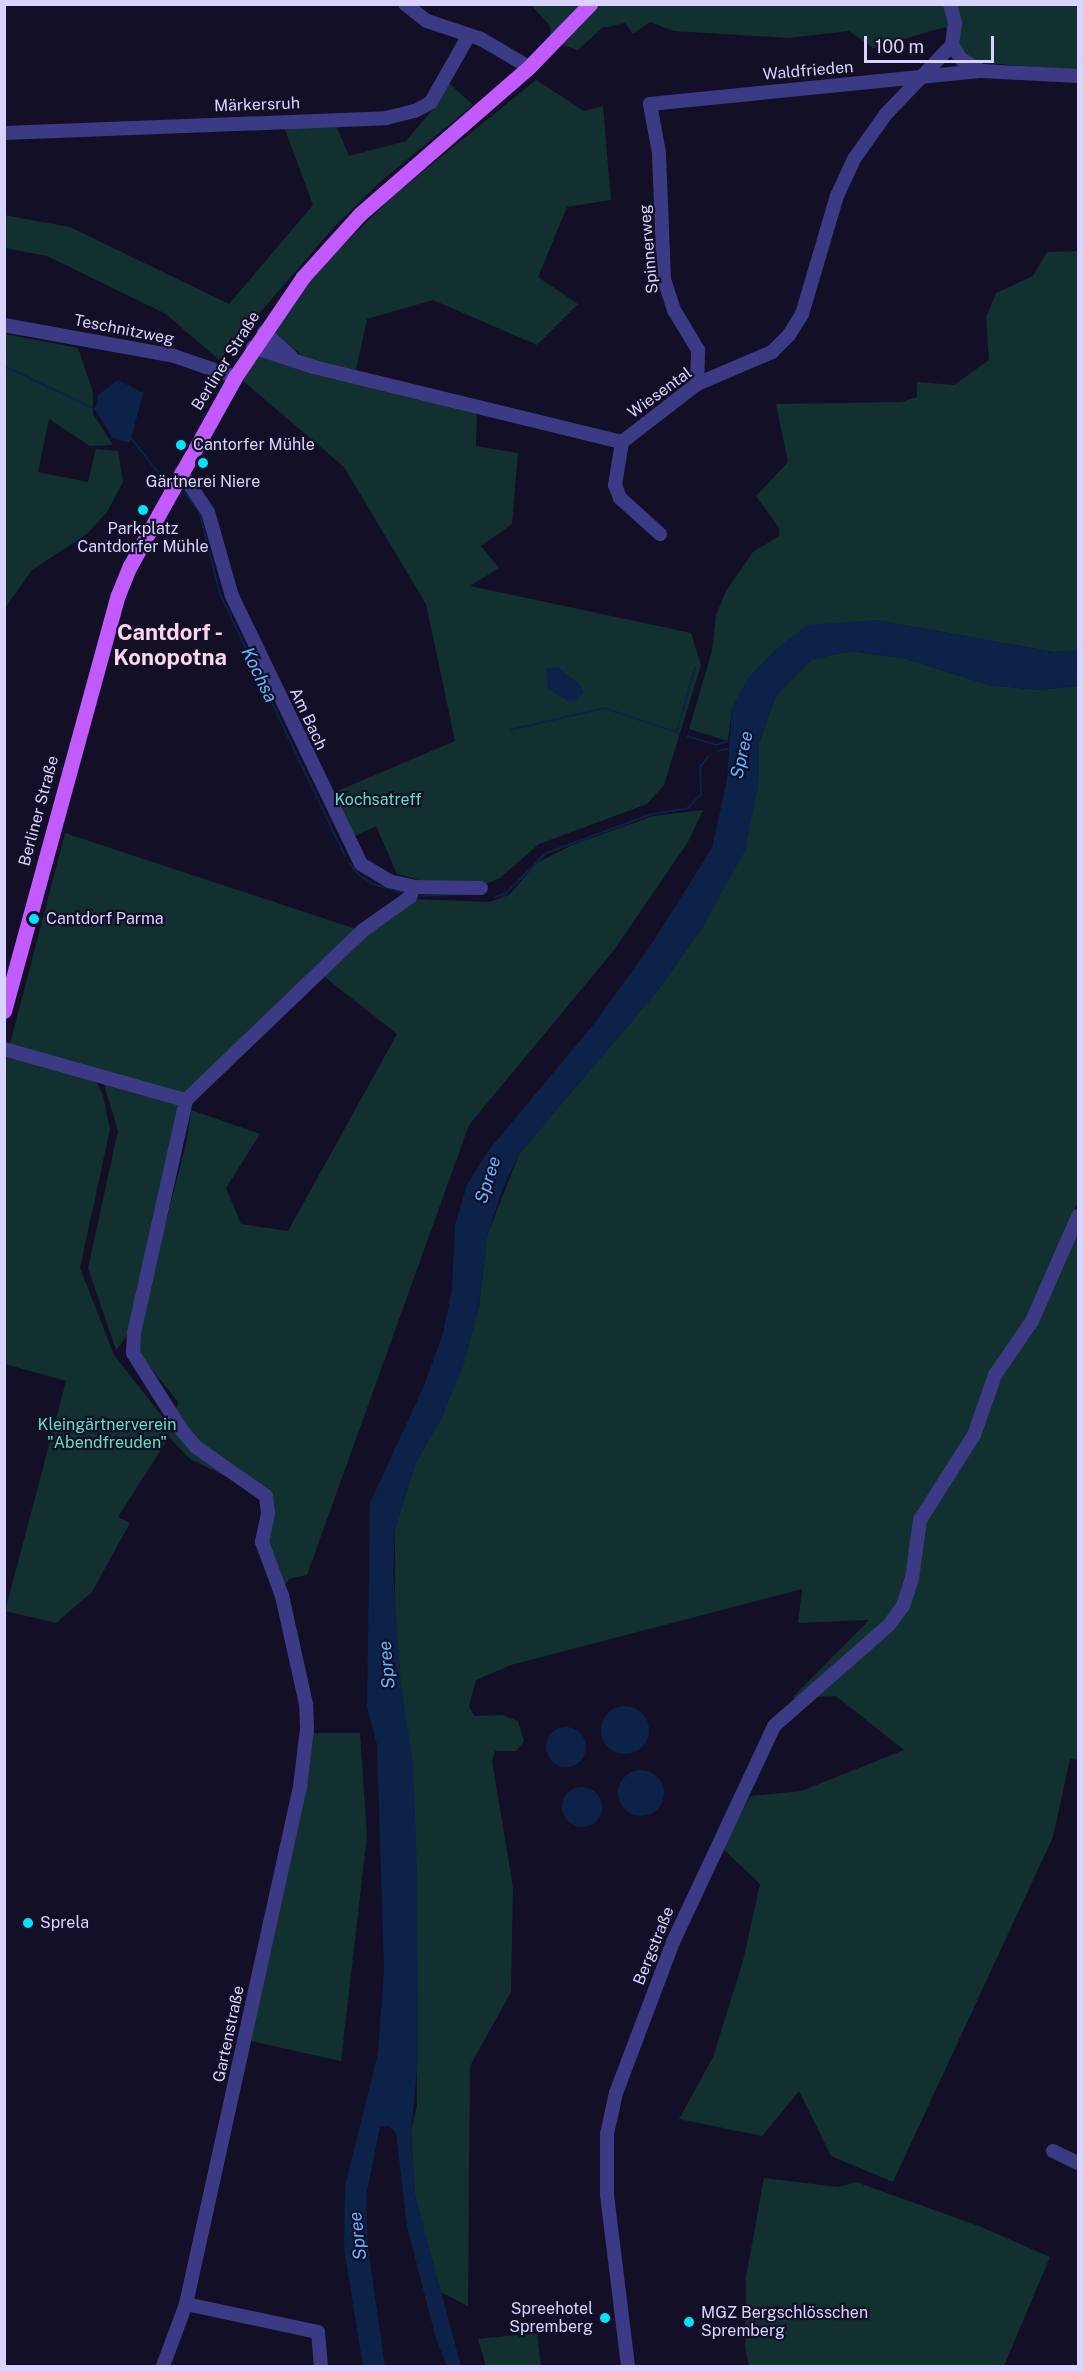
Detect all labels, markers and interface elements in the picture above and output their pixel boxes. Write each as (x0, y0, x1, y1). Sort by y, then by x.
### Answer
scale bar (867, 24, 998, 62)
text: 100 m (875, 36, 924, 57)
street label: Waldfrieden (762, 57, 854, 85)
street label: Märkersruh (214, 94, 300, 116)
street label: Spinnerweg (636, 204, 662, 294)
street label: Berliner Straße (188, 308, 264, 414)
street label: Teschnitzweg (72, 311, 176, 349)
street label: Wiesental (624, 363, 696, 423)
place label: Cantorfer Mühle (193, 435, 315, 455)
marker: Cantorfer Mühle (174, 438, 188, 452)
marker: Gärtnerei Niere (196, 456, 210, 470)
place label: Gärtnerei Niere (146, 472, 260, 492)
marker: Parkplatz Cantdorfer Mühle (136, 503, 150, 517)
place label: Parkplatz Cantdorfer Mühle (77, 519, 209, 557)
district label: Cantdorf - Konopotna (113, 619, 227, 670)
water label: Kochsa (236, 644, 282, 706)
street label: Am Bach (285, 685, 331, 753)
water label: Spree (726, 729, 758, 781)
street label: Berliner Straße (15, 754, 63, 868)
park label: Kochsatreff (334, 790, 422, 810)
place label: Cantdorf Parma (46, 909, 164, 929)
marker: Cantdorf Parma (27, 912, 41, 926)
water label: Spree (470, 1154, 506, 1206)
park label: Kleingärtnerverein "Abendfreuden" (38, 1415, 176, 1453)
water label: Spree (374, 1640, 400, 1690)
street label: Bergstraße (630, 1904, 678, 1988)
place label: Sprela (40, 1913, 89, 1933)
marker: Sprela (21, 1916, 35, 1930)
street label: Gartenstraße (209, 1984, 249, 2084)
water label: Spree (345, 2211, 371, 2261)
place label: Spreehotel Spremberg (509, 2299, 593, 2337)
place label: MGZ Bergschlösschen Spremberg (701, 2303, 868, 2341)
marker: Spreehotel Spremberg (598, 2311, 612, 2325)
marker: MGZ Bergschlösschen Spremberg (682, 2315, 696, 2329)

